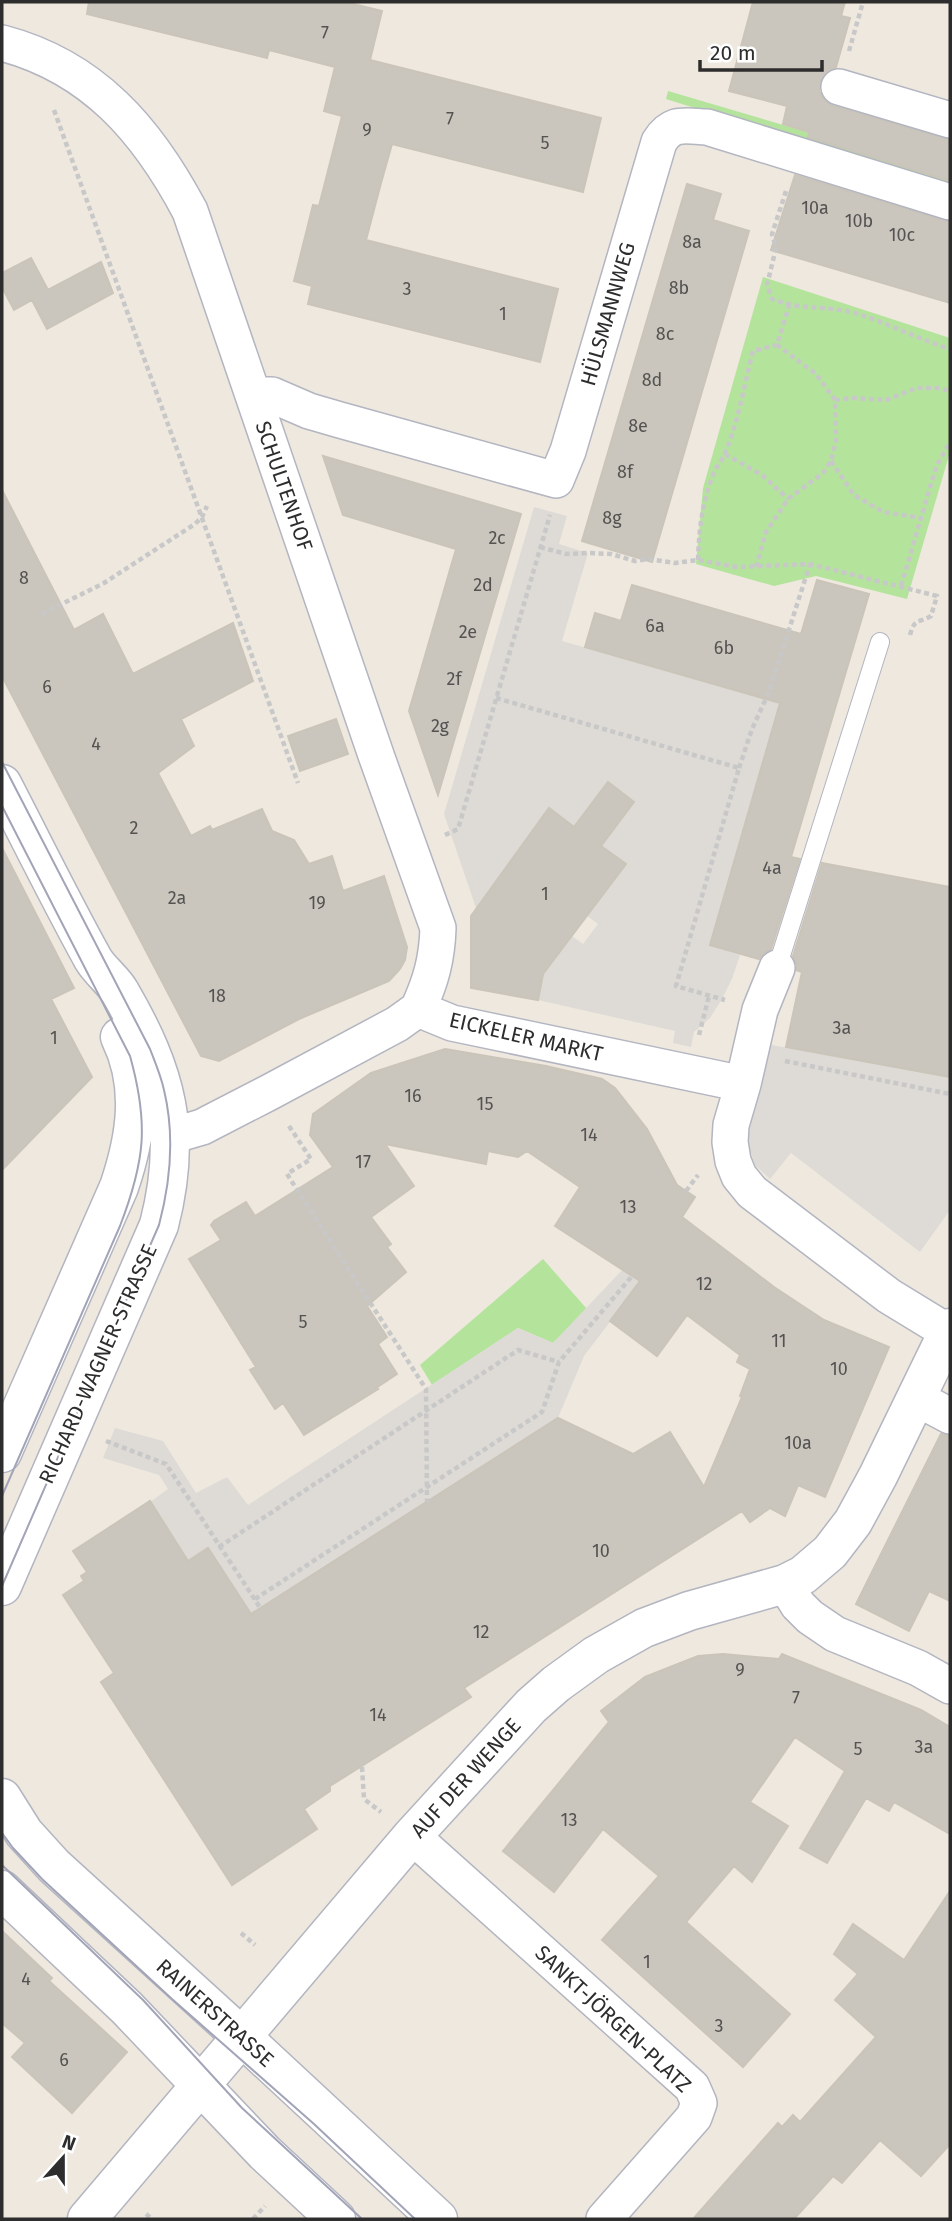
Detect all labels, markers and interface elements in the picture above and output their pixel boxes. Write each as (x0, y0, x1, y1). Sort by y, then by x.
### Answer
house number: 7 (321, 22, 329, 44)
scale bar (700, 28, 822, 72)
text: 20 m (710, 40, 756, 66)
house number: 7 (446, 108, 454, 130)
house number: 9 (362, 119, 372, 141)
house number: 5 (540, 132, 550, 154)
house number: 10a (801, 197, 829, 219)
house number: 10b (845, 210, 873, 232)
house number: 10c (889, 224, 916, 246)
house number: 8a (682, 231, 702, 253)
street label: HÜLSMANNWEG (575, 239, 641, 389)
house number: 8b (669, 277, 689, 299)
house number: 3 (403, 278, 411, 300)
house number: 1 (499, 303, 507, 325)
house number: 8c (656, 323, 675, 345)
house number: 8d (642, 369, 662, 391)
house number: 8e (628, 415, 648, 437)
street label: SCHULTENHOF (250, 418, 318, 554)
house number: 8f (617, 461, 635, 483)
house number: 8g (602, 507, 622, 529)
house number: 2c (488, 527, 506, 549)
house number: 8 (19, 567, 29, 589)
house number: 2d (473, 574, 493, 596)
house number: 6a (645, 615, 665, 637)
house number: 2e (459, 621, 477, 643)
house number: 6b (714, 637, 734, 659)
house number: 2f (447, 668, 463, 690)
house number: 6 (42, 676, 52, 698)
house number: 2g (431, 715, 450, 737)
house number: 4 (91, 733, 101, 755)
house number: 2 (130, 817, 139, 839)
house number: 4a (762, 857, 782, 879)
house number: 1 (541, 883, 549, 905)
house number: 2a (168, 887, 186, 909)
house number: 19 (308, 892, 326, 914)
house number: 18 (208, 985, 226, 1007)
street label: EICKELER MARKT (447, 1007, 606, 1067)
house number: 3a (833, 1017, 851, 1039)
house number: 1 (50, 1027, 58, 1049)
house number: 16 (404, 1085, 422, 1107)
house number: 15 (477, 1093, 493, 1115)
house number: 14 (580, 1124, 598, 1146)
house number: 17 (355, 1151, 371, 1173)
house number: 13 (620, 1196, 636, 1218)
street label: RICHARD-WAGNER-STRASSE (33, 1240, 163, 1488)
house number: 12 (696, 1273, 712, 1295)
house number: 5 (298, 1311, 308, 1333)
house number: 11 (771, 1330, 787, 1352)
house number: 10 (830, 1358, 848, 1380)
house number: 10a (784, 1432, 812, 1454)
house number: 10 (592, 1540, 610, 1562)
house number: 12 (473, 1621, 489, 1643)
house number: 9 (735, 1659, 745, 1681)
house number: 7 (792, 1687, 800, 1709)
house number: 14 (369, 1704, 387, 1726)
street label: AUF DER WENGE (405, 1713, 527, 1843)
house number: 3a (915, 1736, 933, 1758)
house number: 5 (853, 1738, 863, 1760)
house number: 13 (561, 1809, 577, 1831)
street label: SANKT-JÖRGEN-PLATZ (530, 1940, 696, 2098)
house number: 1 (643, 1951, 651, 1973)
street label: RAINERSTRASSE (151, 1953, 279, 2073)
house number: 4 (21, 1968, 31, 1990)
house number: 3 (715, 2015, 723, 2037)
house number: 6 (59, 2049, 69, 2071)
north arrow (28, 2123, 98, 2193)
text: N (59, 2130, 79, 2156)

